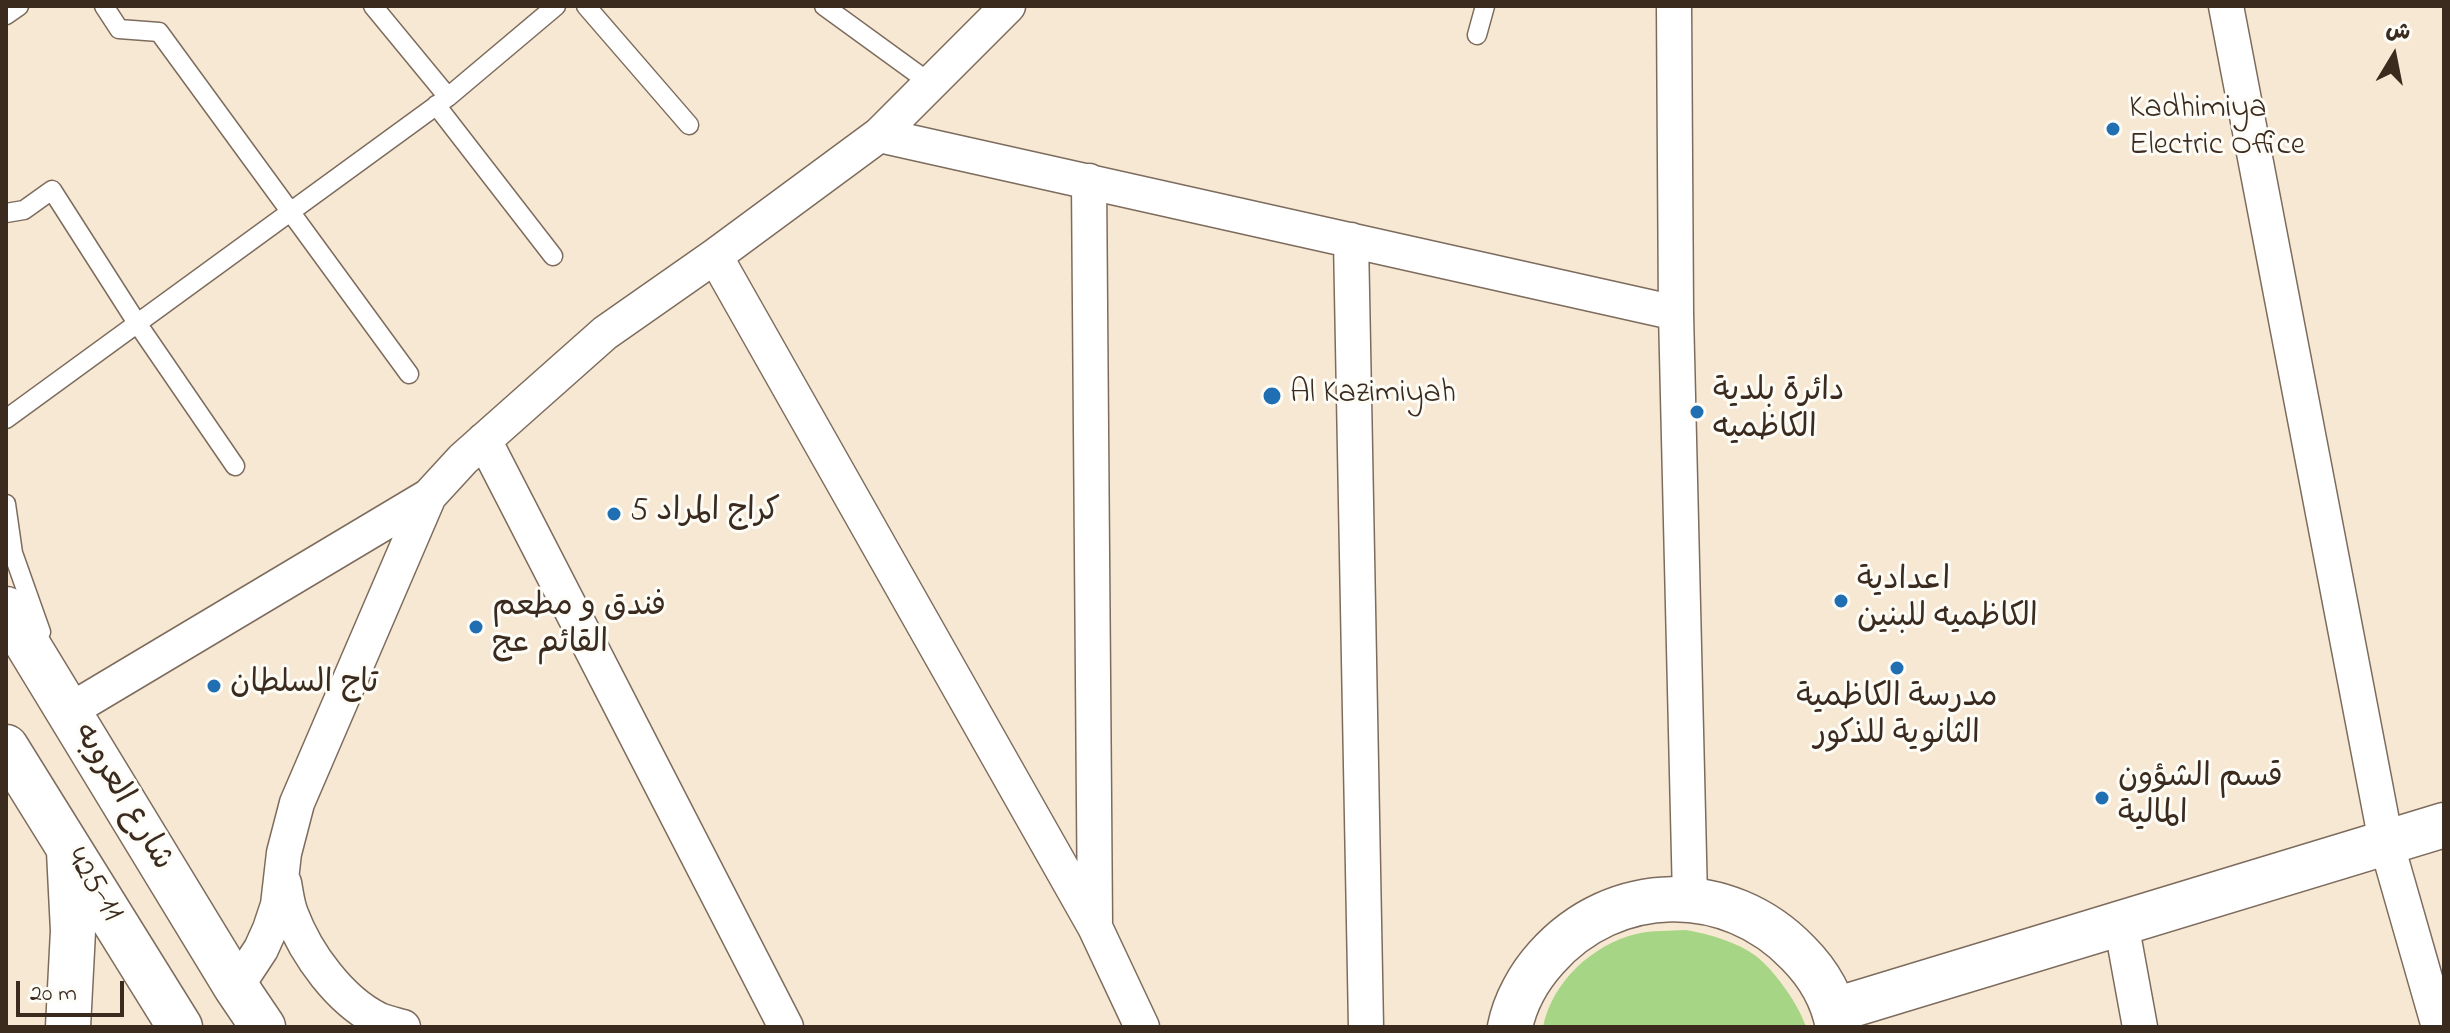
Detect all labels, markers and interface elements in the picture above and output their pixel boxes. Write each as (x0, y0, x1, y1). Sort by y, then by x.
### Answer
text: ش (2383, 15, 2413, 50)
north arrow (2354, 16, 2434, 96)
place label: Kadhimiya Electric Office (2129, 92, 2305, 167)
marker: Kadhimiya Electric Office (2104, 120, 2122, 138)
place label: دائرة بلدية الكاظميه (1713, 375, 1845, 450)
place label: Al Kazimiyah (1290, 377, 1456, 415)
marker: Al Kazimiyah (1261, 385, 1283, 407)
marker: دائرة بلدية الكاظميه (1688, 403, 1706, 421)
place label: كراج المراد 5 (630, 495, 780, 533)
marker: كراج المراد 5 (605, 505, 623, 523)
place label: اعدادية الكاظميه للبنين (1857, 564, 2038, 639)
place label: فندق و مطعم القائم عج (492, 590, 666, 665)
marker: اعدادية الكاظميه للبنين (1832, 592, 1850, 610)
marker: فندق و مطعم القائم عج (467, 618, 485, 636)
marker: مدرسة الكاظمية الثانوية للذكور (1888, 659, 1906, 677)
place label: تاج السلطان (230, 667, 378, 705)
marker: تاج السلطان (205, 677, 223, 695)
place label: مدرسة الكاظمية الثانوية للذكور (1796, 681, 1998, 756)
street label: شارع العروبه (62, 718, 180, 878)
place label: قسم الشؤون المالية (2118, 761, 2283, 836)
marker: قسم الشؤون المالية (2093, 789, 2111, 807)
street label: 425-11 (55, 842, 129, 930)
scale bar (20, 965, 128, 1015)
text: 20 m (30, 977, 77, 1012)

